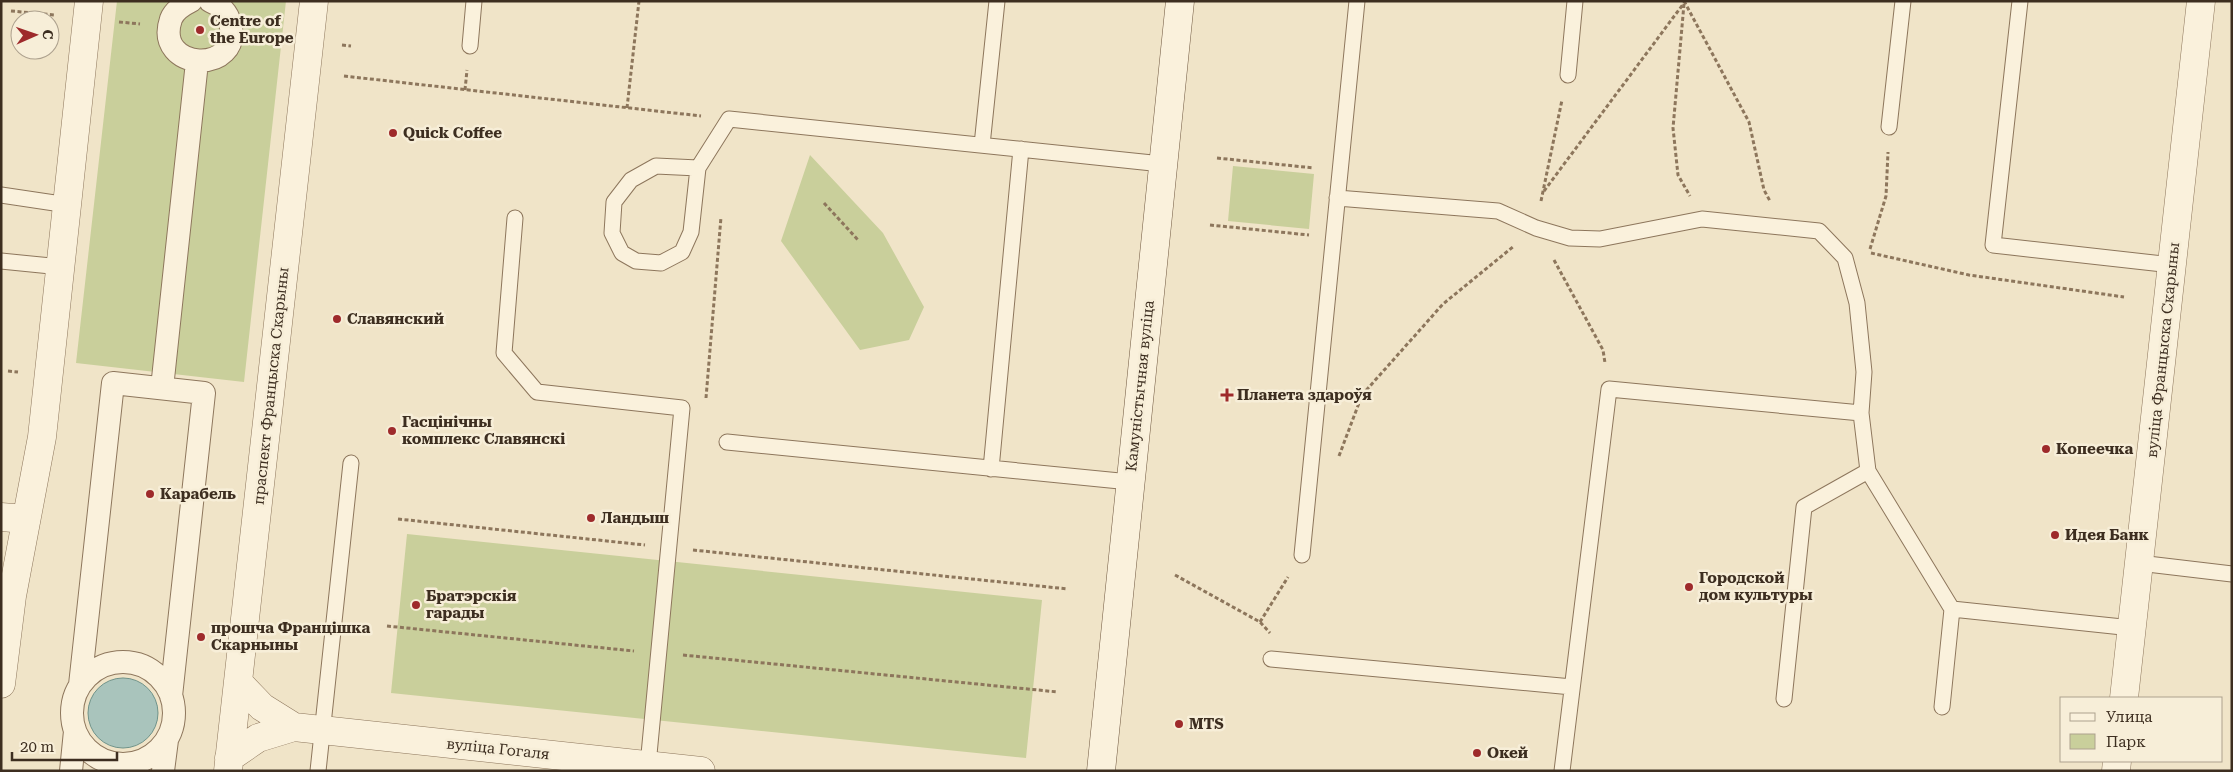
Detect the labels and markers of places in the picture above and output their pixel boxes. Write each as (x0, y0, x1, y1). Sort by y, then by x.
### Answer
place label: Centre of the Europe (210, 12, 294, 47)
marker: Centre of the Europe (194, 24, 206, 36)
place label: Quick Coffee (403, 124, 502, 142)
marker: Quick Coffee (387, 127, 399, 139)
place label: Славянский (347, 310, 444, 328)
marker: Славянский (331, 313, 343, 325)
place label: Планета здароўя (1237, 386, 1372, 404)
marker: Планета здароўя (1221, 389, 1233, 401)
place label: Гасцінічны комплекс Славянскі (402, 413, 565, 448)
marker: Гасцінічны комплекс Славянскі (386, 425, 398, 437)
place label: Копеечка (2056, 440, 2133, 458)
marker: Копеечка (2040, 443, 2052, 455)
place label: Карабель (160, 485, 236, 503)
marker: Карабель (144, 488, 156, 500)
place label: Ландыш (601, 509, 670, 527)
marker: Ландыш (585, 512, 597, 524)
place label: Идея Банк (2065, 526, 2150, 544)
marker: Идея Банк (2049, 529, 2061, 541)
place label: Городской дом культуры (1699, 569, 1813, 604)
marker: Городской дом культуры (1683, 581, 1695, 593)
place label: Братэрскія гарады (426, 587, 517, 622)
marker: Братэрскія гарады (410, 599, 422, 611)
place label: прошча Францішка Скарныны (211, 619, 370, 654)
marker: прошча Францішка Скарныны (195, 631, 207, 643)
place label: MTS (1189, 715, 1224, 733)
marker: MTS (1173, 718, 1185, 730)
place label: Окей (1487, 744, 1528, 762)
marker: Окей (1471, 747, 1483, 759)

